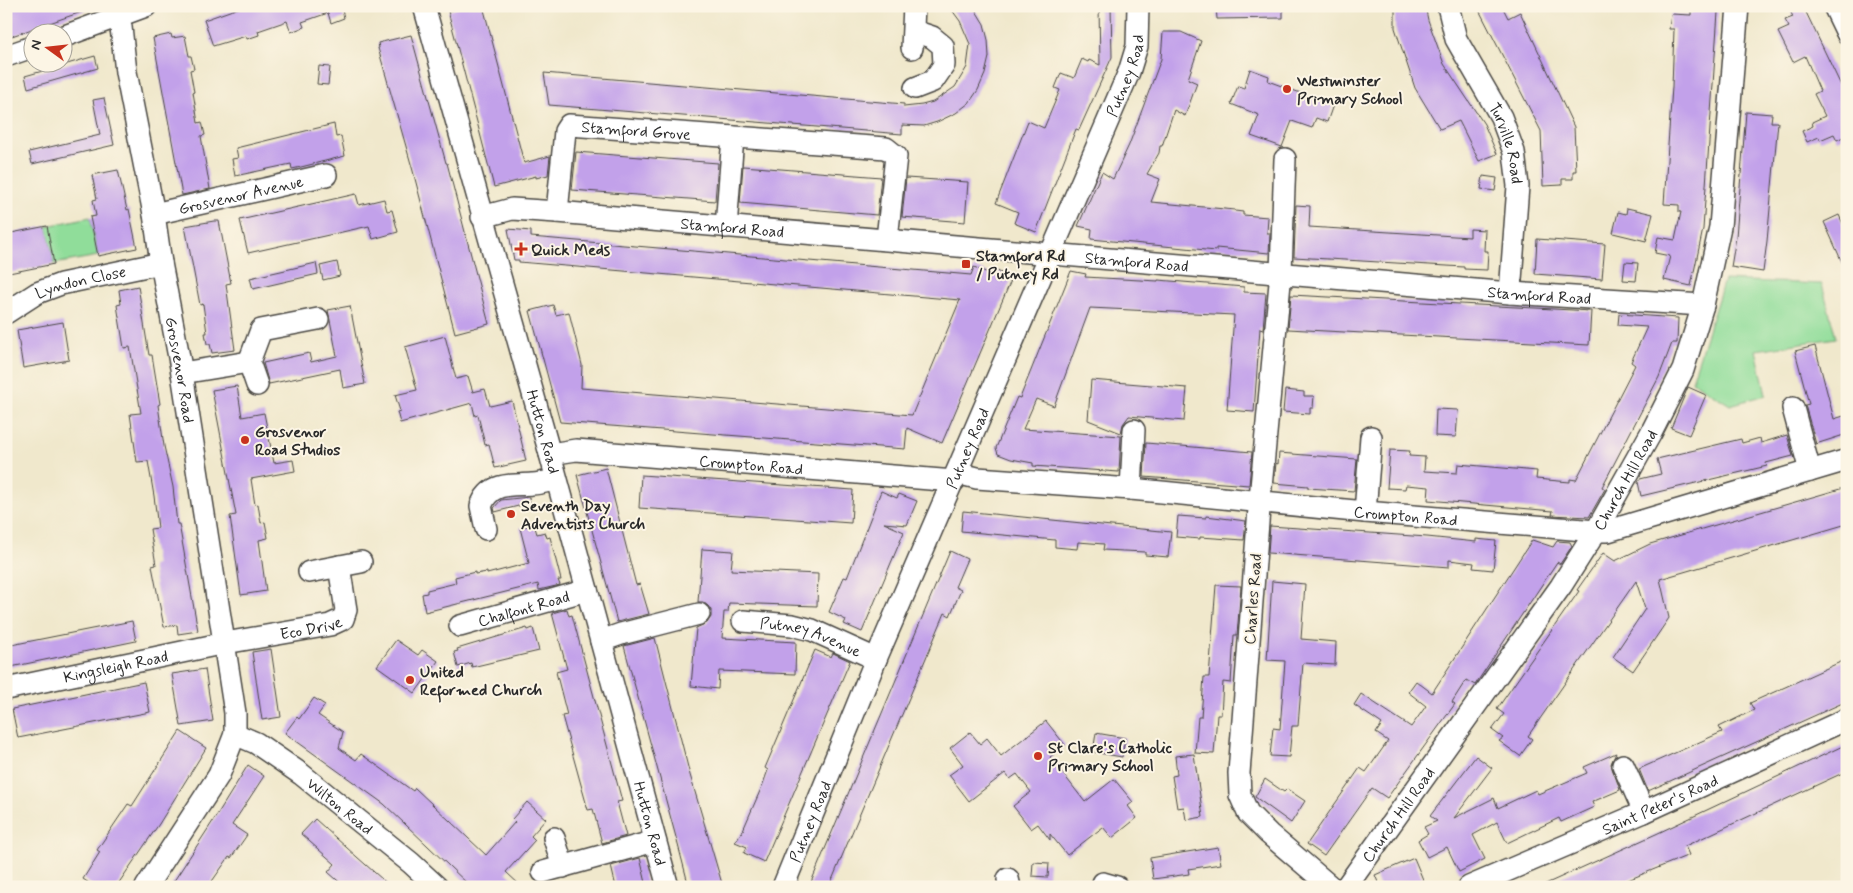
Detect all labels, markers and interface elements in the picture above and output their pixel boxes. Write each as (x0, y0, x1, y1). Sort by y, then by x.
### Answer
north arrow (22, 22, 72, 72)
street label: Putney Road (1102, 34, 1149, 120)
text: N (27, 38, 46, 52)
place label: Westminster Primary School (1296, 71, 1403, 110)
marker: Westminster Primary School (1281, 83, 1293, 95)
street label: Turville Road (1483, 99, 1527, 185)
street label: Stamford Grove (581, 117, 692, 146)
street label: Grosvenor Avenue (177, 171, 306, 220)
street label: Stamford Road (679, 214, 785, 243)
place label: Quick Meds (531, 240, 611, 261)
marker: Quick Meds (515, 243, 527, 255)
place label: Stamford Rd / Putney Rd (976, 246, 1065, 285)
street label: Stamford Road (1084, 248, 1189, 278)
marker: Stamford Rd / Putney Rd (960, 258, 972, 270)
street label: Lyndon Close (33, 262, 128, 305)
street label: Stamford Road (1487, 282, 1592, 310)
street label: Grosvenor Road (160, 315, 199, 425)
street label: Hutton Road (520, 387, 564, 476)
street label: Putney Road (942, 405, 995, 492)
place label: Grosvenor Road Studios (255, 422, 340, 461)
street label: Church Hill Road (1589, 426, 1663, 535)
marker: Grosvenor Road Studios (239, 434, 251, 446)
street label: Crompton Road (698, 451, 804, 481)
place label: Seventh Day Adventists Church (521, 496, 645, 535)
street label: Crompton Road (1353, 502, 1458, 532)
marker: Seventh Day Adventists Church (505, 508, 517, 520)
street label: Charles Road (1240, 553, 1267, 645)
street label: Chalfont Road (476, 586, 572, 632)
street label: Eco Drive (278, 612, 346, 645)
street label: Putney Avenue (759, 613, 865, 663)
street label: Kingsleigh Road (62, 646, 170, 689)
place label: United Reformed Church (420, 662, 542, 703)
marker: United Reformed Church (404, 674, 416, 686)
place label: St Clare's Catholic Primary School (1048, 738, 1173, 777)
marker: St Clare's Catholic Primary School (1032, 750, 1044, 762)
street label: Church Hill Road (1358, 764, 1440, 867)
street label: Saint Peter's Road (1599, 770, 1722, 841)
street label: Wilton Road (302, 774, 377, 840)
street label: Putney Road (785, 778, 837, 866)
street label: Hutton Road (628, 779, 671, 868)

